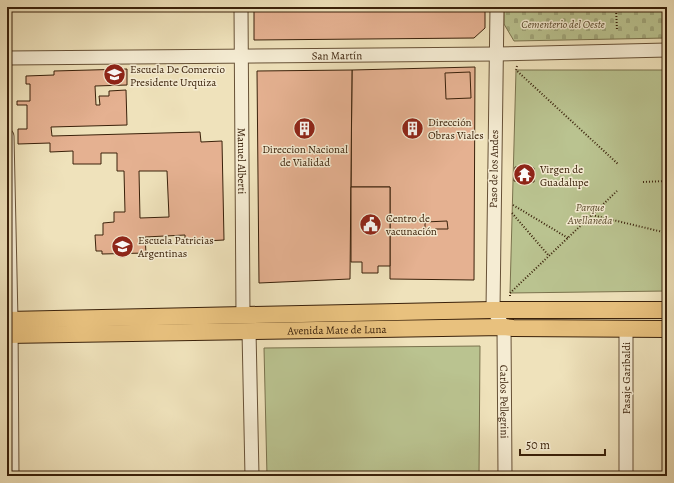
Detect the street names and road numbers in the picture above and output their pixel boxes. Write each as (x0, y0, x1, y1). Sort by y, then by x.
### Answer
street label: San Martín (312, 48, 362, 63)
street label: Manuel Alberti (234, 128, 250, 194)
street label: Paso de los Andes (486, 130, 502, 208)
street label: Avenida Mate de Luna (286, 321, 388, 338)
street label: Pasaje Garibaldi (619, 342, 634, 414)
street label: Carlos Pellegrini (497, 365, 512, 439)

